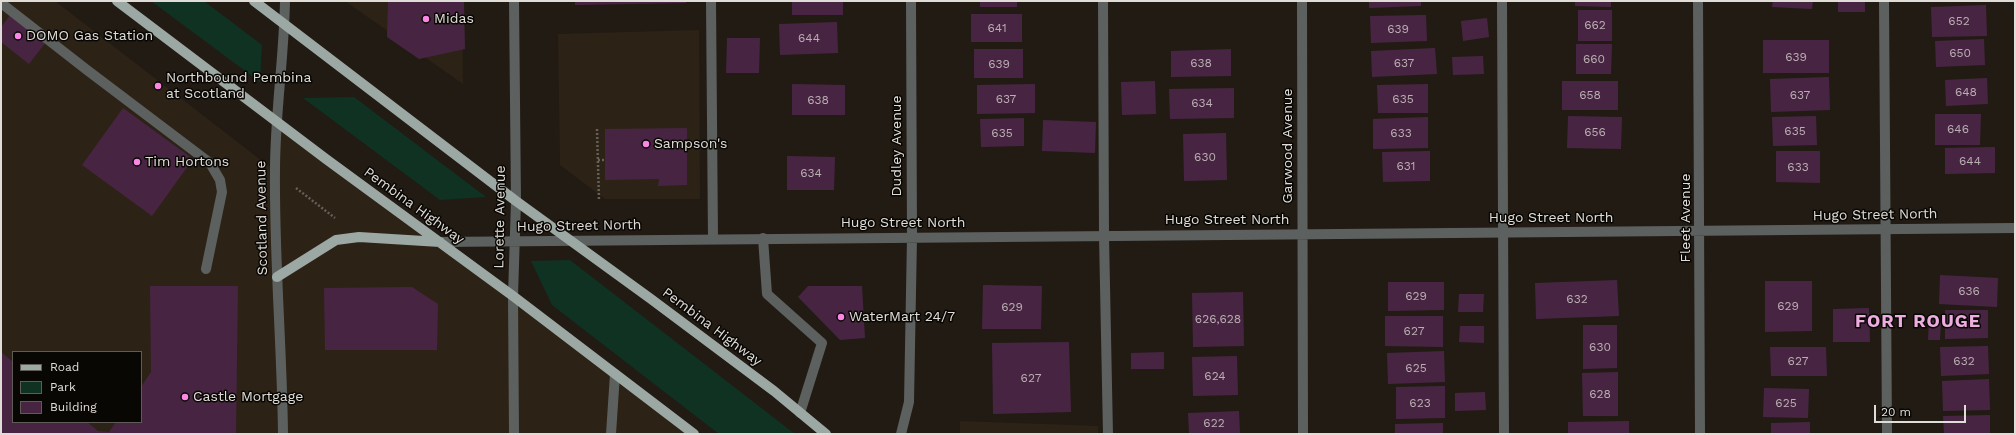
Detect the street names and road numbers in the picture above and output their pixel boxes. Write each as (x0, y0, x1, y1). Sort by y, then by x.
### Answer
street label: Garwood Avenue (1280, 88, 1296, 204)
street label: Dudley Avenue (889, 95, 905, 197)
street label: Scotland Avenue (253, 160, 271, 276)
street label: Pembina Highway (361, 164, 467, 248)
street label: Lorette Avenue (491, 165, 509, 269)
street label: Fleet Avenue (1678, 174, 1694, 262)
street label: Hugo Street North (1812, 206, 1938, 224)
street label: Hugo Street North (1489, 210, 1613, 226)
street label: Hugo Street North (1165, 212, 1289, 228)
street label: Hugo Street North (841, 215, 965, 231)
street label: Hugo Street North (516, 217, 642, 235)
street label: Pembina Highway (659, 284, 765, 370)

